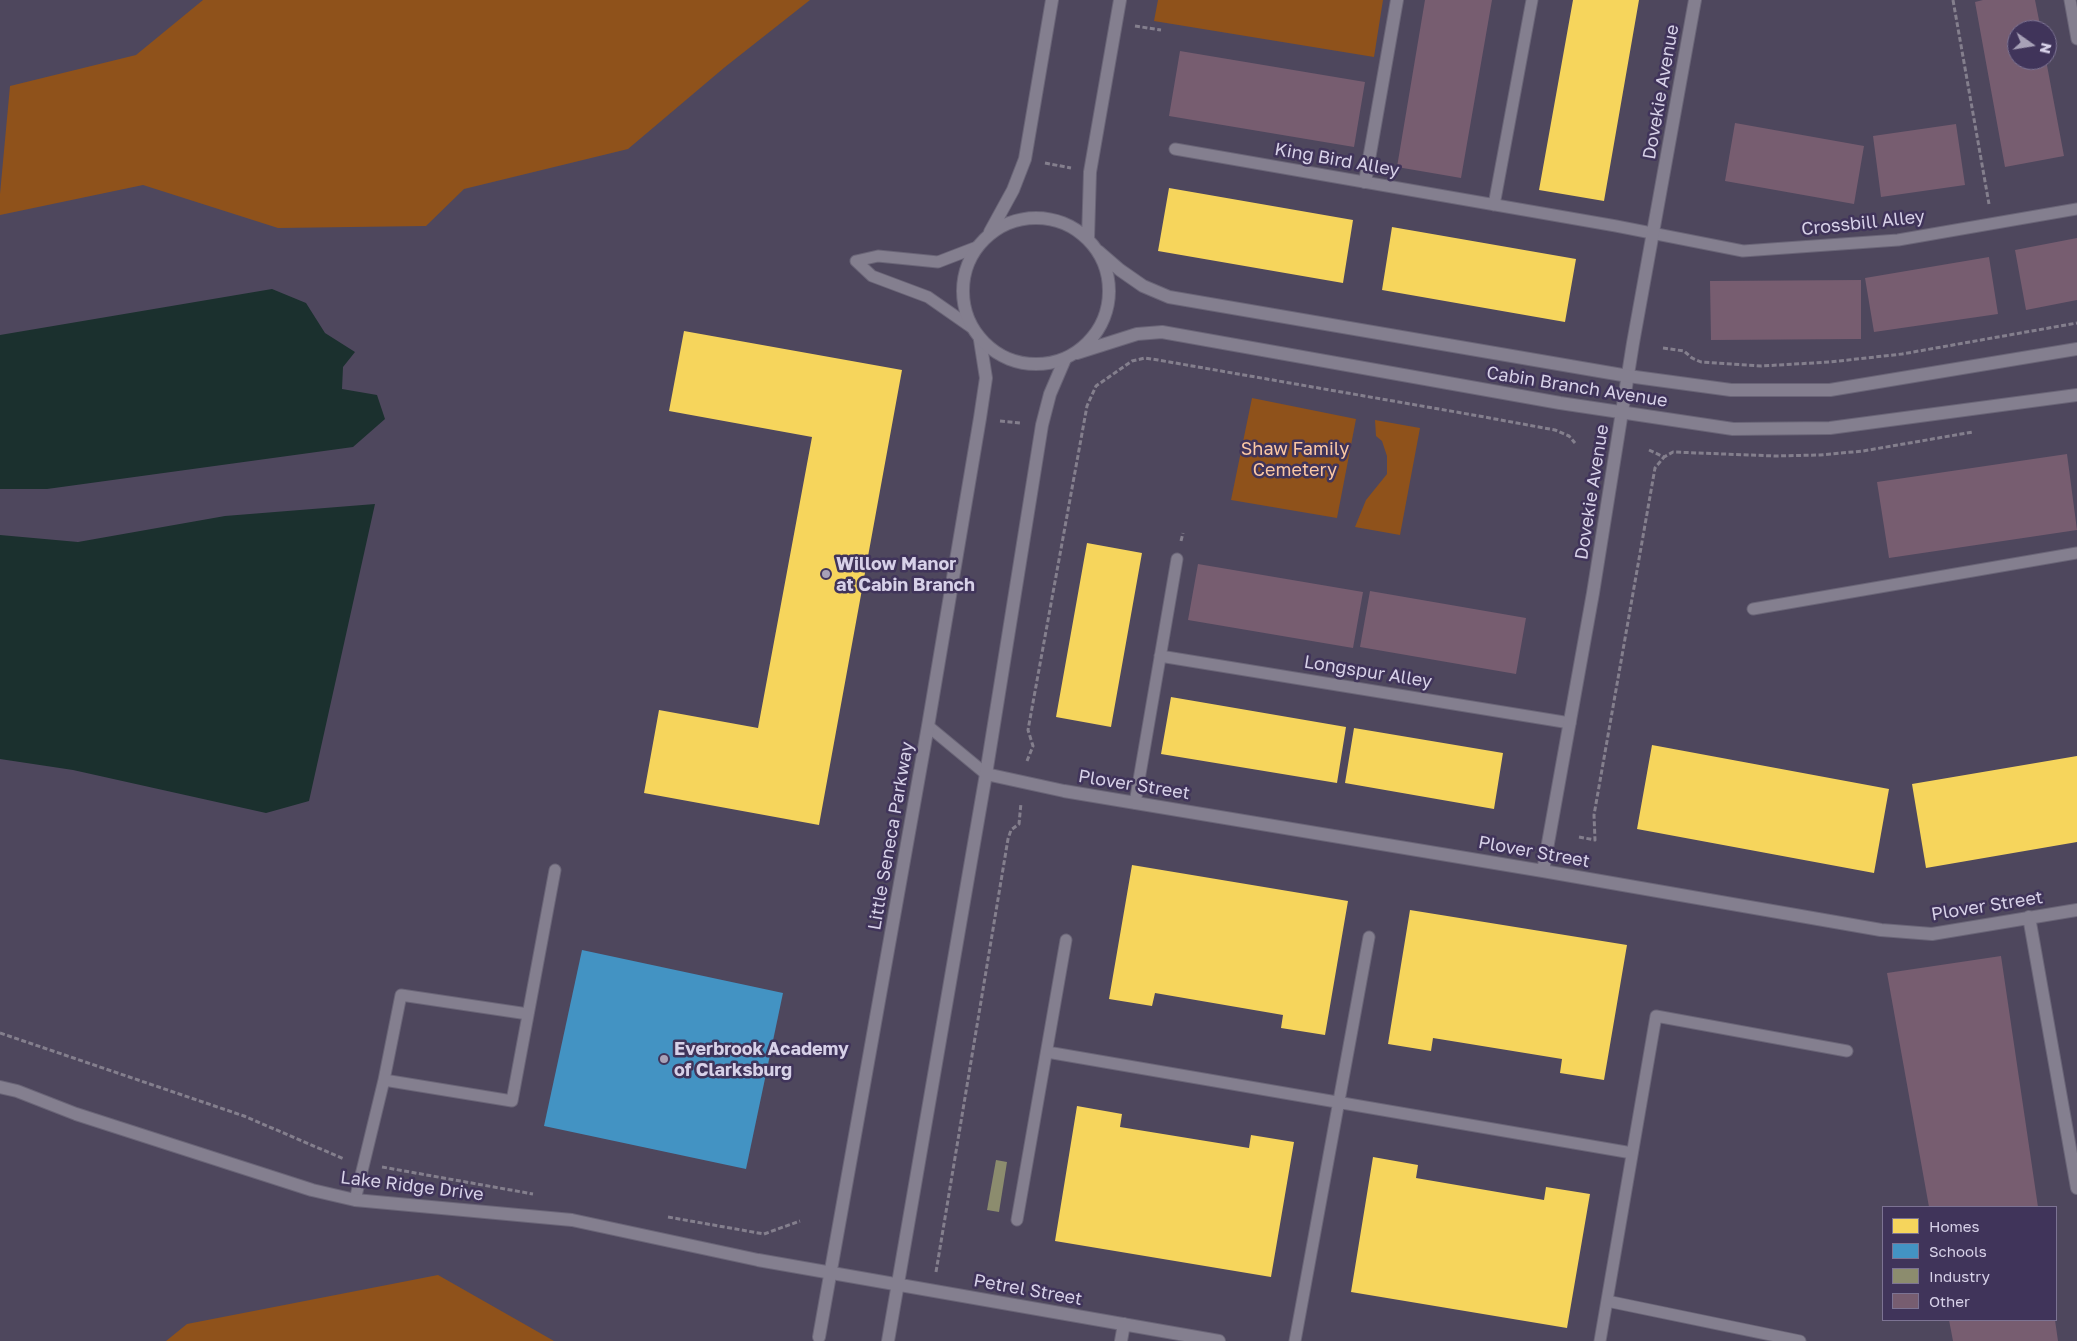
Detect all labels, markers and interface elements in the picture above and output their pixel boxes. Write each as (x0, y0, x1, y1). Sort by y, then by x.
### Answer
north arrow (2007, 20, 2057, 70)
street label: Dovekie Avenue (1638, 23, 1684, 161)
text: N (2037, 41, 2056, 55)
street label: King Bird Alley (1273, 138, 1401, 182)
street label: Crossbill Alley (1800, 206, 1926, 240)
street label: Cabin Branch Avenue (1485, 362, 1669, 412)
street label: Dovekie Avenue (1571, 423, 1613, 561)
park label: Shaw Family Cemetery (1241, 438, 1349, 480)
place label: Willow Manor at Cabin Branch (836, 553, 975, 596)
marker: Willow Manor at Cabin Branch (820, 568, 832, 580)
street label: Longspur Alley (1302, 651, 1434, 693)
street label: Little Seneca Parkway (864, 740, 918, 932)
street label: Plover Street (1077, 766, 1191, 804)
street label: Plover Street (1477, 832, 1591, 872)
street label: Plover Street (1930, 887, 2044, 925)
place label: Everbrook Academy of Clarksburg (674, 1038, 849, 1080)
marker: Everbrook Academy of Clarksburg (658, 1053, 670, 1065)
street label: Lake Ridge Drive (339, 1166, 485, 1206)
legend (1882, 1206, 2057, 1321)
text: Homes (1929, 1217, 1979, 1235)
text: Schools (1929, 1242, 1987, 1260)
text: Industry (1929, 1267, 1990, 1285)
street label: Petrel Street (972, 1270, 1084, 1310)
text: Other (1929, 1292, 1970, 1310)

